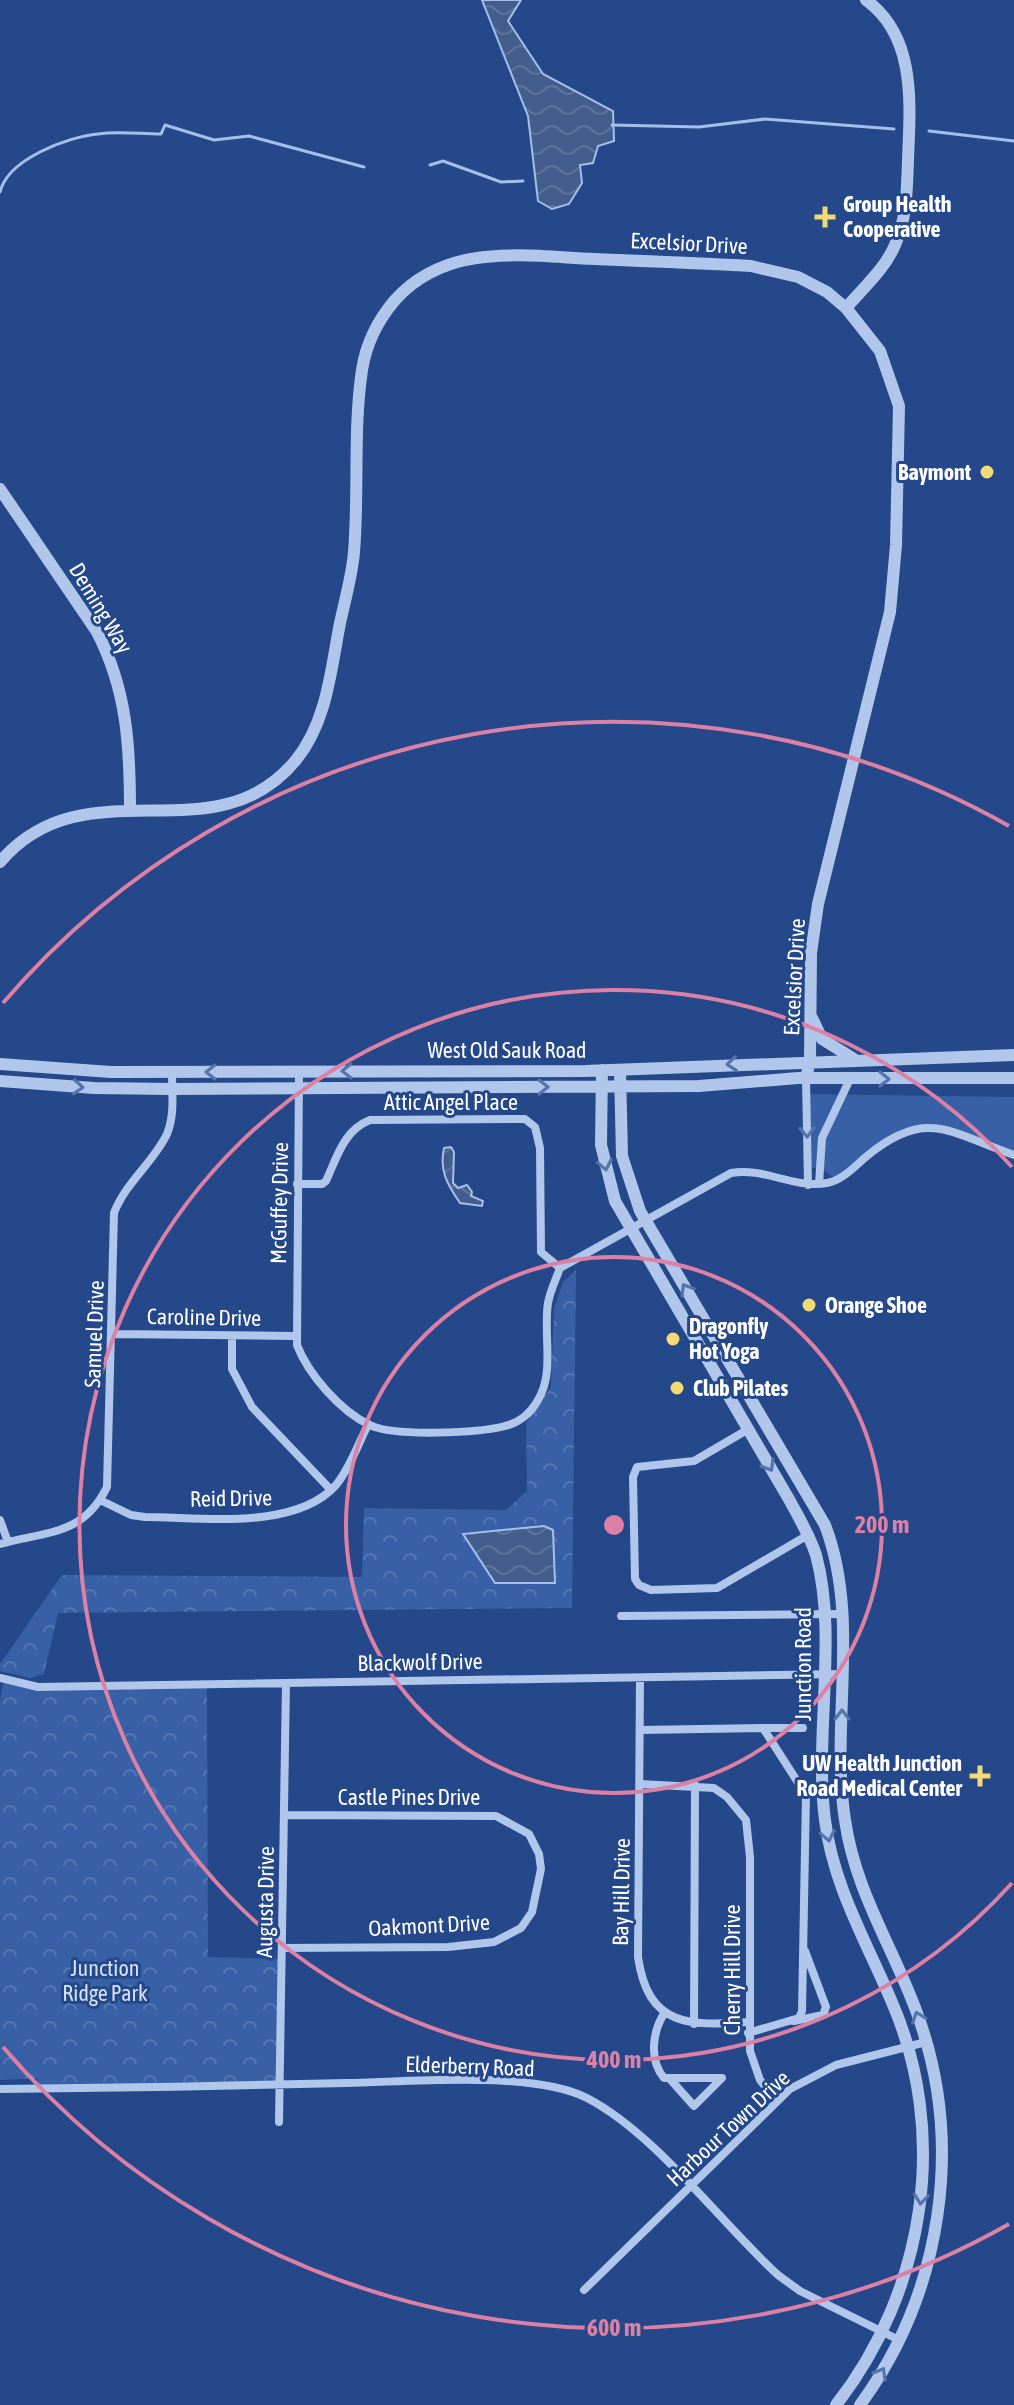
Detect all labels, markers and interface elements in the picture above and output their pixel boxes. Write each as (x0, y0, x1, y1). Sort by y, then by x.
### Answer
place label: Group Health Cooperative (843, 191, 951, 242)
marker: Group Health Cooperative (814, 206, 836, 228)
street label: Excelsior Drive (630, 227, 748, 259)
place label: Baymont (898, 459, 972, 485)
marker: Baymont (978, 463, 996, 481)
street label: Deming Way (64, 558, 138, 658)
street label: Excelsior Drive (778, 918, 810, 1036)
street label: West Old Sauk Road (427, 1037, 587, 1063)
one-way arrow (725, 1055, 738, 1072)
one-way arrow (340, 1062, 353, 1080)
one-way arrow (204, 1063, 217, 1081)
one-way arrow (878, 1070, 891, 1088)
one-way arrow (72, 1078, 85, 1095)
one-way arrow (537, 1078, 550, 1096)
street label: Attic Angel Place (384, 1089, 518, 1115)
one-way arrow (798, 1126, 816, 1139)
street label: McGuffey Drive (265, 1142, 293, 1264)
one-way arrow (595, 1158, 612, 1171)
street label: Samuel Drive (79, 1280, 109, 1388)
one-way arrow (680, 1283, 696, 1298)
place label: Orange Shoe (825, 1292, 927, 1318)
marker: Orange Shoe (800, 1296, 818, 1314)
street label: Caroline Drive (147, 1303, 261, 1331)
place label: Dragonfly Hot Yoga (689, 1313, 768, 1364)
marker: Dragonfly Hot Yoga (664, 1330, 682, 1348)
place label: Club Pilates (693, 1375, 789, 1401)
marker: Club Pilates (668, 1379, 686, 1397)
one-way arrow (759, 1457, 774, 1472)
street label: Reid Drive (190, 1484, 272, 1512)
centre of rings (600, 1511, 628, 1539)
text: 200 m (855, 1511, 909, 1538)
street label: Junction Road (790, 1607, 816, 1721)
street label: Blackwolf Drive (357, 1648, 483, 1676)
one-way arrow (833, 1708, 851, 1721)
place label: UW Health Junction Road Medical Center (797, 1750, 962, 1801)
marker: UW Health Junction Road Medical Center (969, 1765, 991, 1787)
street label: Castle Pines Drive (338, 1784, 480, 1810)
one-way arrow (819, 1829, 836, 1843)
street label: Bay Hill Drive (607, 1838, 635, 1946)
street label: Augusta Drive (251, 1846, 279, 1958)
street label: Cherry Hill Drive (719, 1905, 745, 2035)
street label: Oakmont Drive (368, 1909, 490, 1941)
park label: Junction Ridge Park (62, 1955, 148, 2006)
one-way arrow (911, 2011, 928, 2025)
text: 400 m (586, 2046, 641, 2073)
street label: Elderberry Road (405, 2051, 535, 2081)
street label: Harbour Town Drive (661, 2064, 795, 2192)
one-way arrow (912, 2193, 929, 2206)
text: 600 m (587, 2314, 641, 2341)
one-way arrow (871, 2367, 887, 2382)

